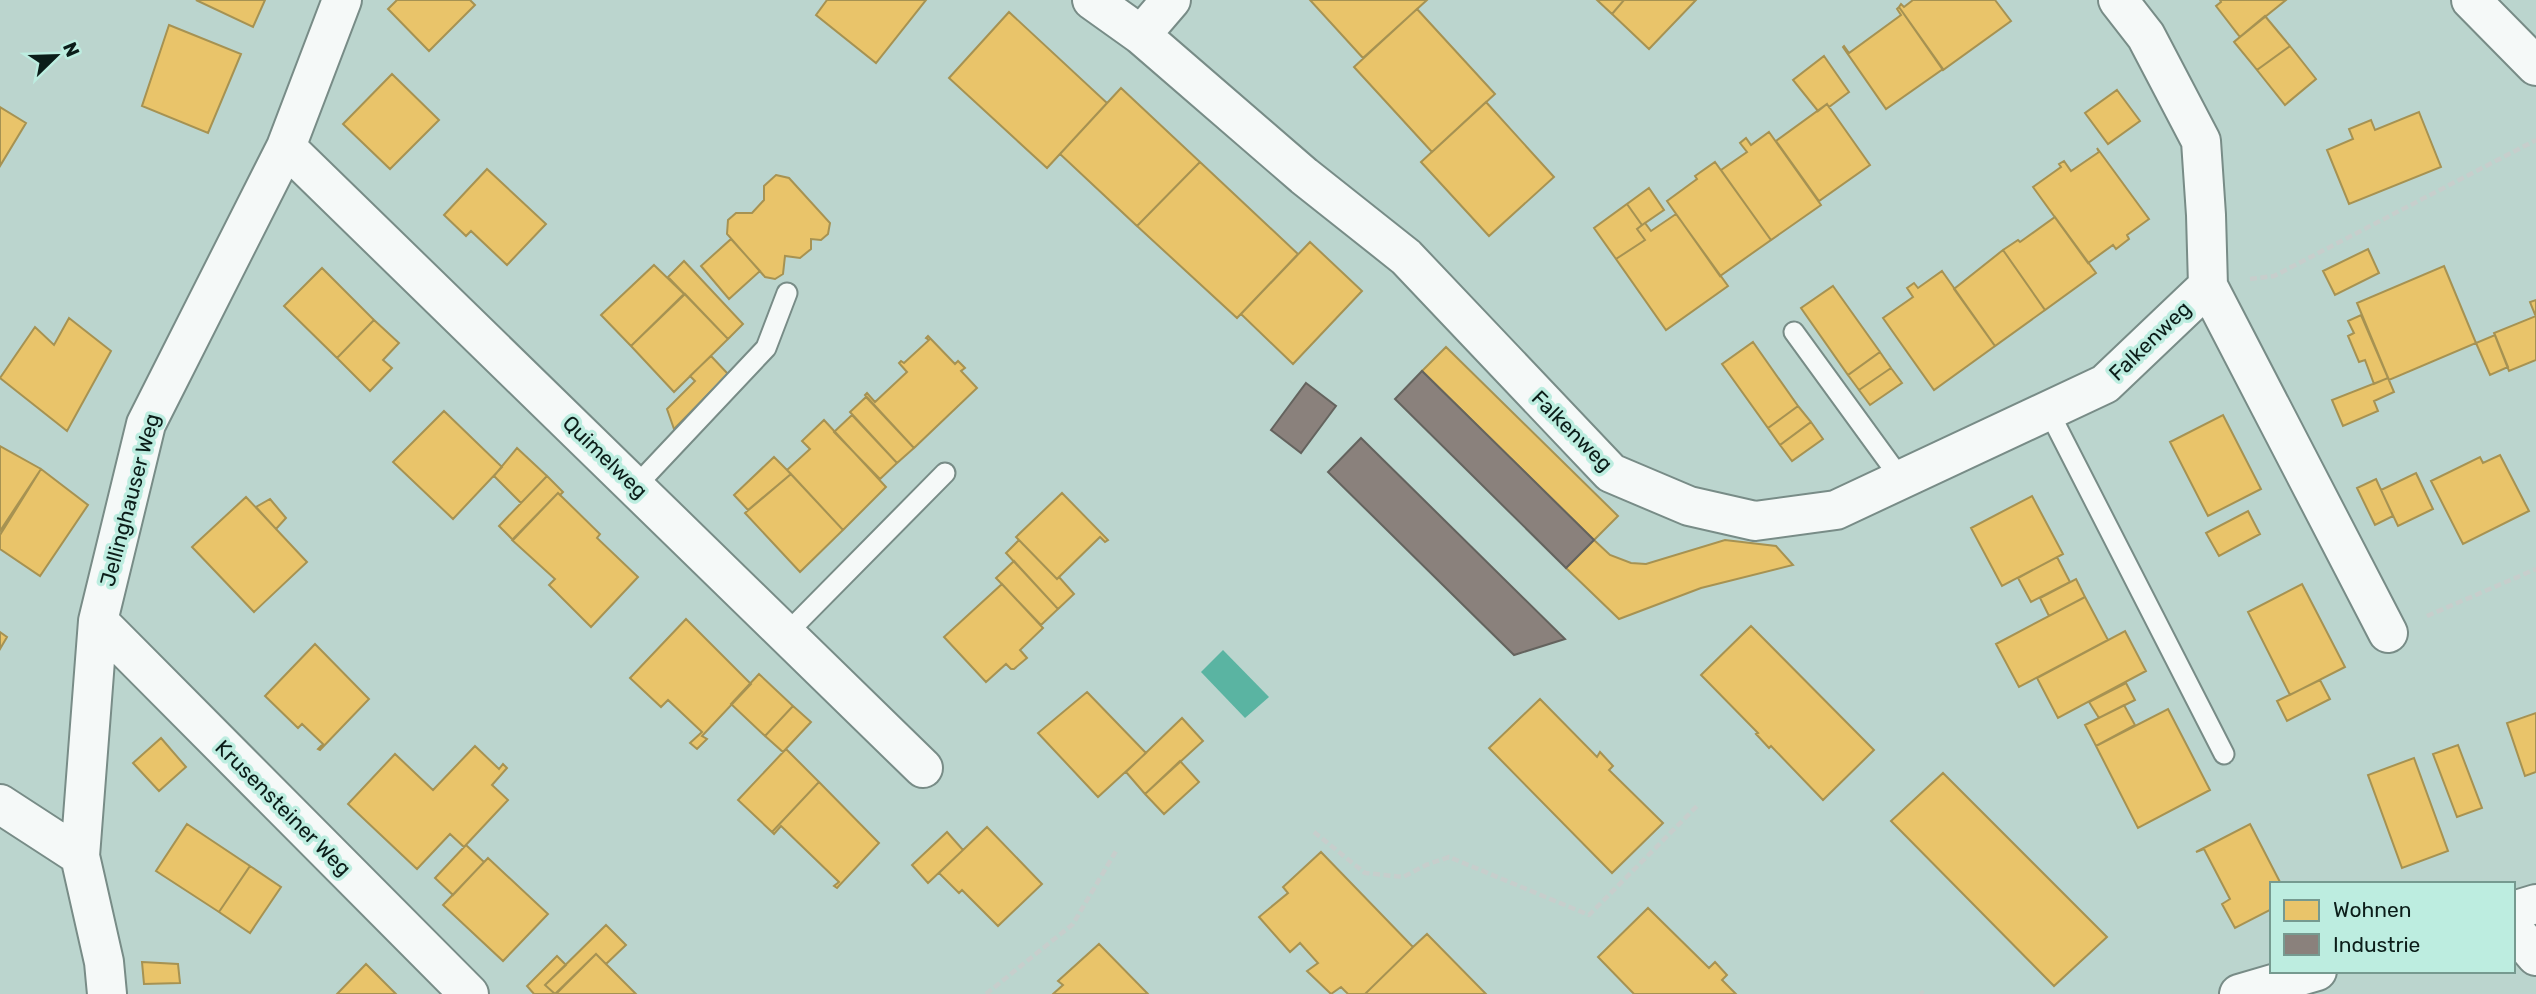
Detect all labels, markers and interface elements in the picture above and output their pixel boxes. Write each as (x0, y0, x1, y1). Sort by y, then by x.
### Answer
north arrow (21, 21, 91, 91)
text: N (58, 39, 84, 60)
street label: Falkenweg (2104, 296, 2196, 386)
street label: Falkenweg (1527, 385, 1618, 476)
street label: Quimelweg (558, 410, 653, 503)
street label: Jellinghauser Weg (94, 411, 165, 589)
street label: Krusensteiner Weg (210, 735, 356, 881)
legend (2270, 882, 2515, 973)
text: Wohnen (2333, 897, 2411, 922)
text: Industrie (2333, 932, 2420, 957)

